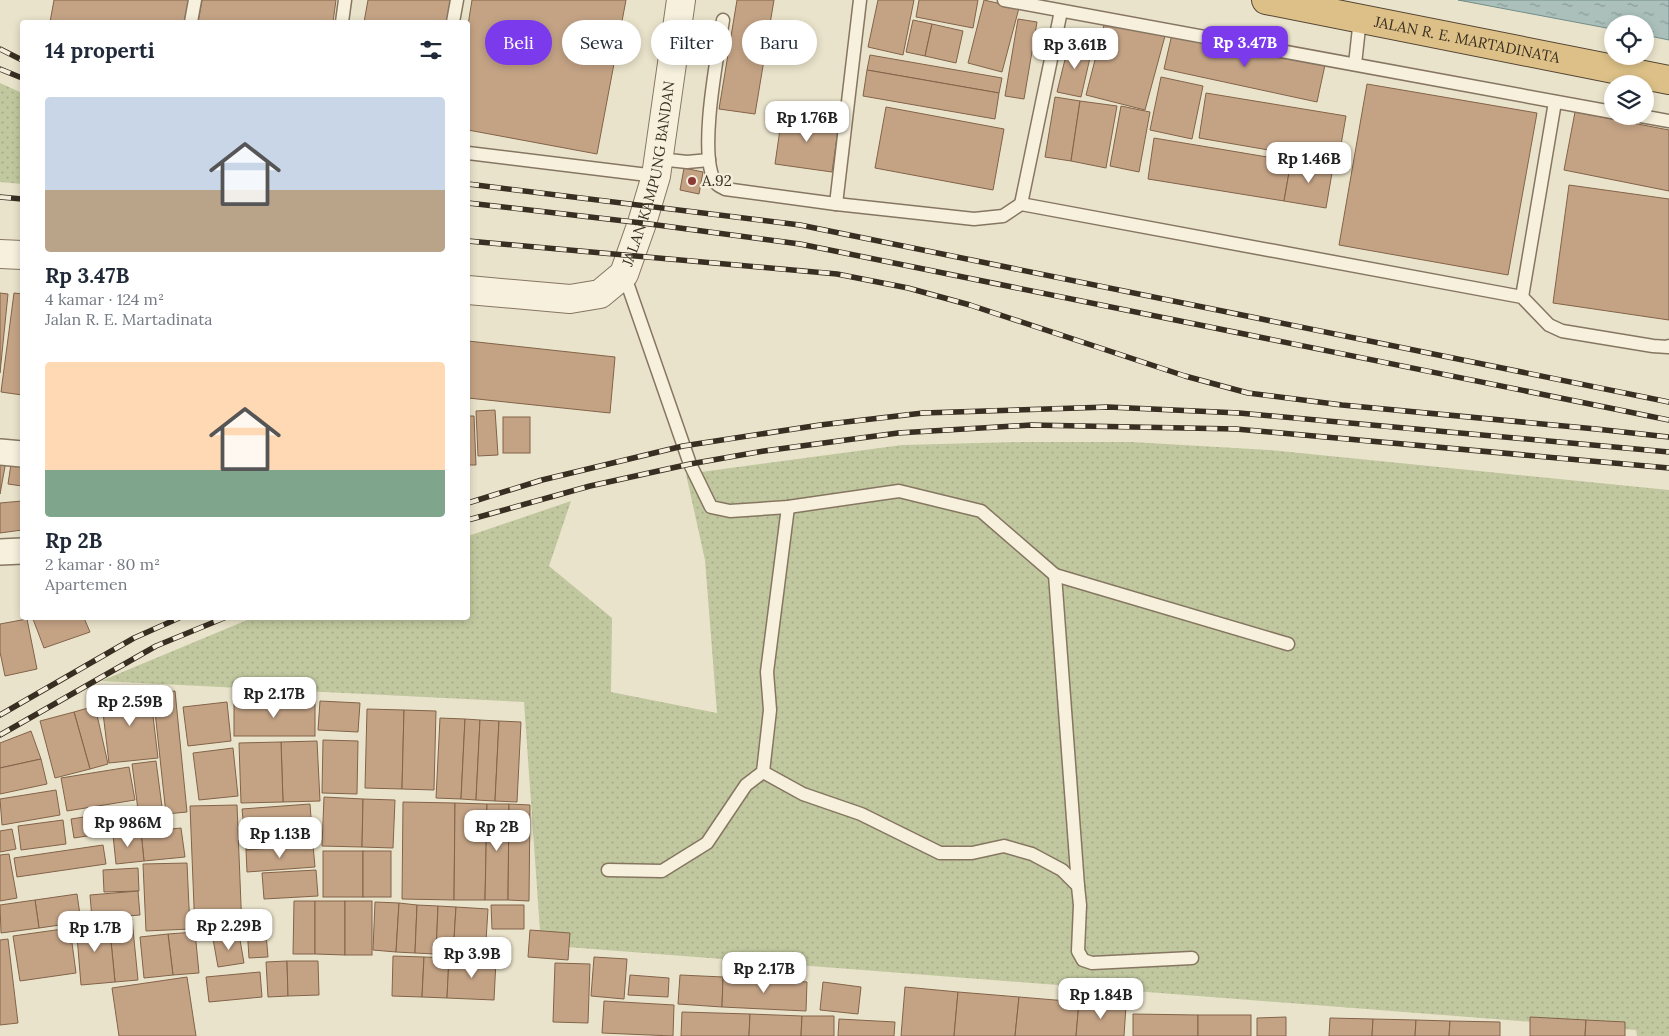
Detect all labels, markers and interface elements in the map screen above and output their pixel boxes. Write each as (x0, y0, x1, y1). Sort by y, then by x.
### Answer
street label: JALAN R. E. MARTADINATA (1372, 12, 1562, 67)
map controls (1604, 15, 1654, 125)
button: locate (1604, 15, 1654, 65)
chip: Beli (485, 20, 552, 65)
chip: Sewa (562, 20, 641, 65)
chip: Filter (651, 20, 732, 65)
chip: Baru (742, 20, 817, 65)
pin: Rp 3.47B (1193, 26, 1297, 68)
pin: Rp 3.61B (1023, 28, 1127, 70)
text: Rp 3.47B (1213, 32, 1277, 52)
text: Rp 3.61B (1043, 34, 1107, 54)
icon: filters (417, 36, 445, 64)
text: 14 properti (45, 37, 155, 64)
button: layers (1604, 75, 1654, 125)
street label: JALAN KAMPUNG BANDAN (617, 80, 678, 270)
pin: Rp 1.76B (755, 100, 859, 143)
text: Rp 1.76B (776, 107, 838, 127)
icon: home (200, 129, 290, 219)
pin: Rp 1.46B (1257, 142, 1361, 184)
text: Rp 1.46B (1277, 148, 1341, 168)
place label: A.92 (701, 171, 732, 190)
marker: A.92 (686, 175, 698, 187)
text: Rp 3.47B (45, 262, 129, 289)
text: 4 kamar · 124 m² (45, 289, 164, 309)
text: Jalan R. E. Martadinata (45, 309, 213, 329)
icon: home (200, 394, 290, 484)
text: Rp 2B (45, 527, 103, 554)
text: 2 kamar · 80 m² (45, 554, 160, 574)
text: Apartemen (45, 574, 127, 594)
pin: Rp 2.17B (222, 676, 326, 719)
text: Rp 2.17B (243, 683, 305, 703)
pin: Rp 2.59B (78, 684, 182, 727)
text: Rp 2.59B (97, 691, 163, 711)
pin: Rp 986M (82, 806, 174, 848)
pin: Rp 2B (462, 810, 532, 852)
text: Rp 986M (94, 812, 162, 832)
pin: Rp 1.13B (228, 816, 332, 859)
text: Rp 2B (475, 816, 519, 836)
text: Rp 1.13B (250, 823, 310, 843)
pin: Rp 2.29B (177, 908, 281, 951)
pin: Rp 1.7B (49, 910, 141, 953)
text: Rp 2.29B (196, 915, 262, 935)
text: Rp 1.7B (69, 917, 121, 937)
pin: Rp 3.9B (426, 936, 518, 979)
text: Rp 3.9B (443, 943, 501, 963)
pin: Rp 2.17B (712, 952, 816, 994)
text: Rp 2.17B (733, 958, 795, 978)
pin: Rp 1.84B (1049, 978, 1153, 1020)
text: Rp 1.84B (1069, 984, 1133, 1004)

